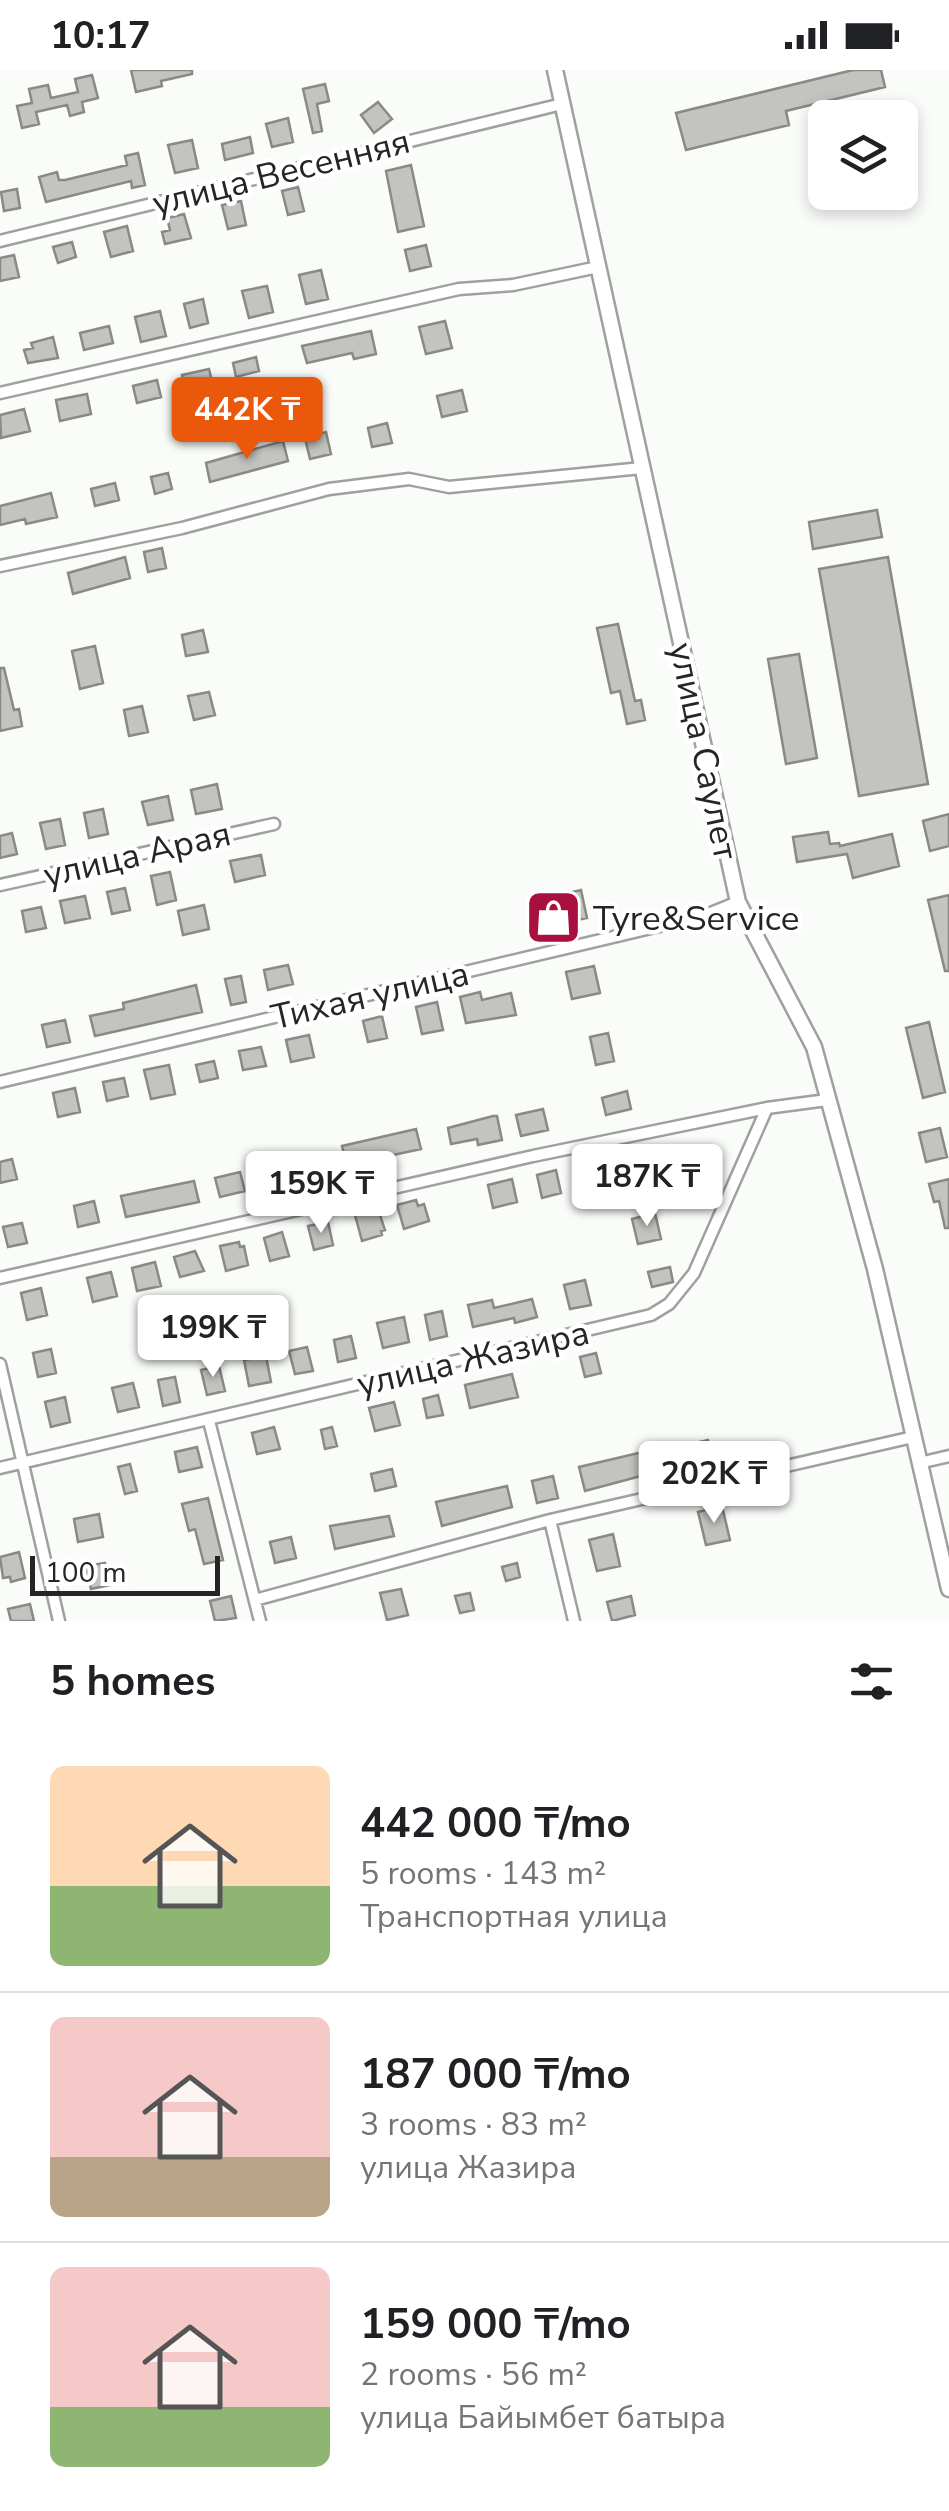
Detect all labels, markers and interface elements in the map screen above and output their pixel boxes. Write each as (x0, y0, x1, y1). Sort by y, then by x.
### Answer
text: 10:17 (50, 10, 151, 61)
map controls (808, 100, 918, 210)
button: layers (808, 100, 918, 210)
street label: улица Весенняя (148, 118, 415, 227)
pin: 442K ₸ (166, 377, 328, 462)
text: 442K ₸ (194, 388, 300, 431)
street label: улица Саулет (658, 638, 750, 864)
street label: улица Арая (39, 810, 235, 899)
shop icon: Tyre&Service (524, 888, 584, 948)
place label: Tyre&Service (593, 895, 799, 942)
street label: Тихая улица (267, 950, 474, 1041)
pin: 187K ₸ (566, 1144, 728, 1229)
pin: 159K ₸ (240, 1151, 402, 1236)
text: 187K ₸ (594, 1155, 700, 1198)
text: 159K ₸ (268, 1162, 374, 1205)
pin: 199K ₸ (132, 1295, 294, 1380)
text: 199K ₸ (160, 1306, 266, 1349)
street label: улица Жазира (352, 1309, 594, 1408)
pin: 202K ₸ (633, 1441, 795, 1526)
text: 202K ₸ (661, 1452, 767, 1495)
scale bar (30, 1551, 220, 1596)
text: 100 m (45, 1554, 127, 1592)
text: 5 homes (50, 1653, 215, 1710)
icon: filters (844, 1654, 899, 1709)
text: 442 000 ₸/mo (360, 1795, 631, 1852)
icon: home (130, 1806, 250, 1926)
text: 5 rooms · 143 m² (360, 1852, 606, 1895)
text: Транспортная улица (360, 1895, 668, 1938)
text: 187 000 ₸/mo (360, 2046, 631, 2103)
icon: home (130, 2057, 250, 2177)
text: 3 rooms · 83 m² (360, 2103, 587, 2146)
text: улица Жазира (360, 2146, 577, 2189)
text: 159 000 ₸/mo (360, 2296, 631, 2353)
icon: home (130, 2307, 250, 2427)
text: 2 rooms · 56 m² (360, 2353, 587, 2396)
text: улица Байымбет батыра (360, 2396, 726, 2439)

